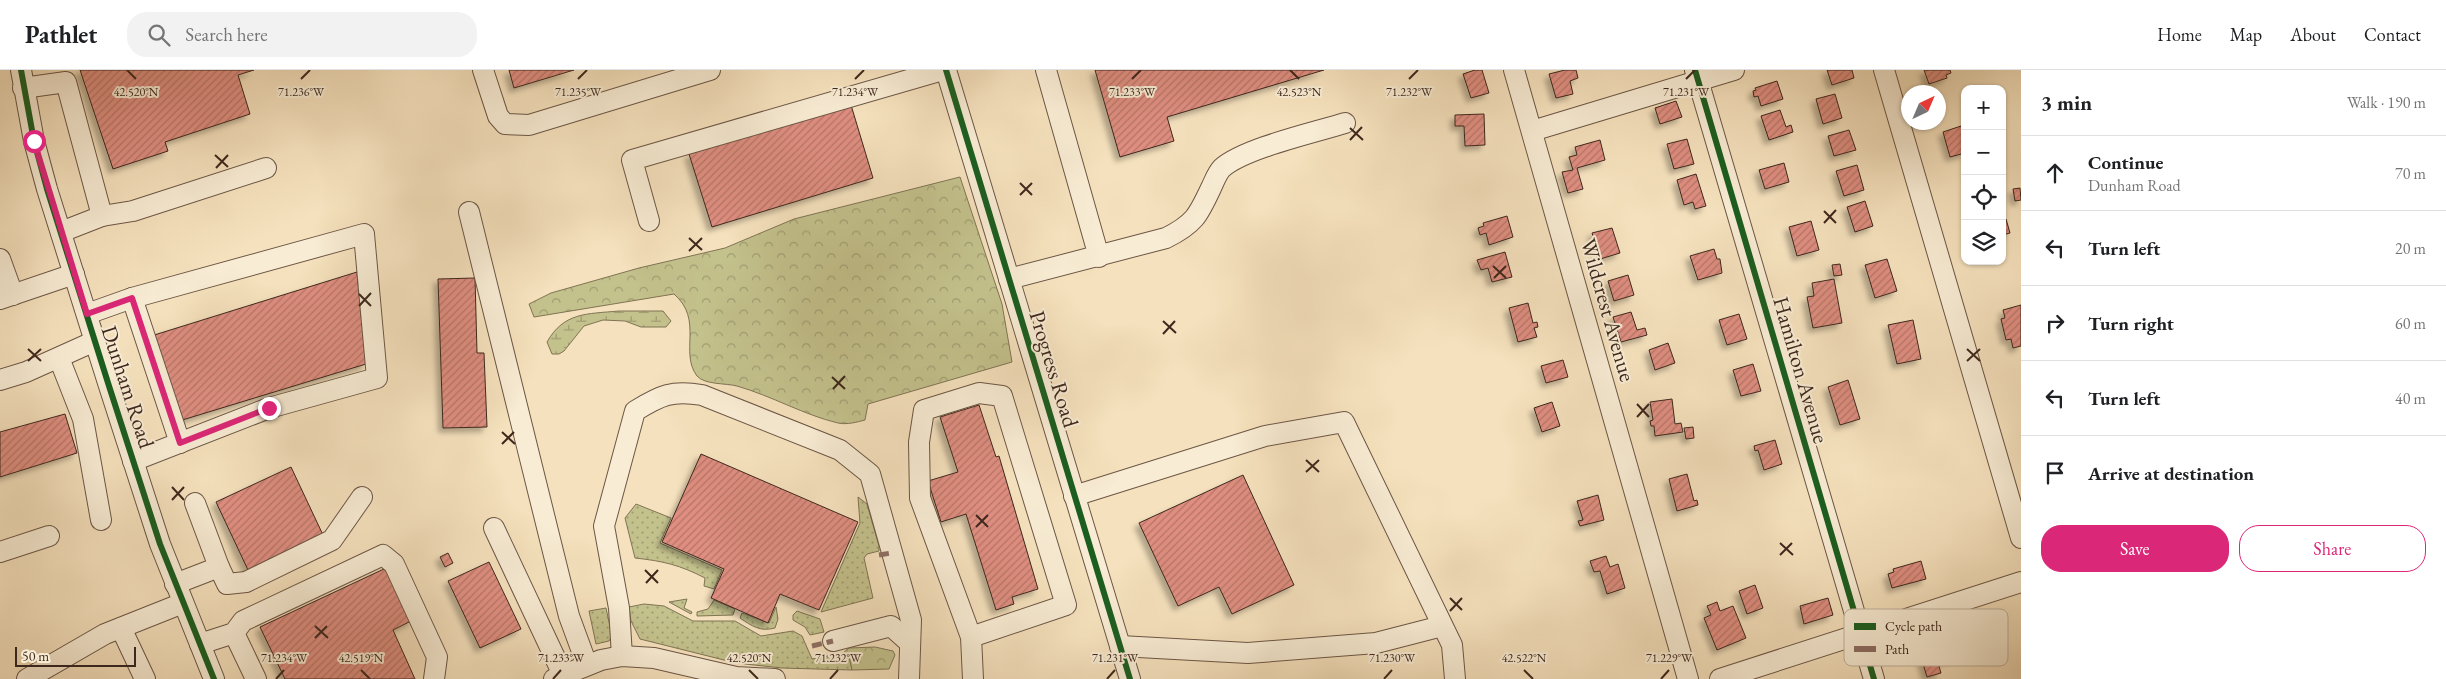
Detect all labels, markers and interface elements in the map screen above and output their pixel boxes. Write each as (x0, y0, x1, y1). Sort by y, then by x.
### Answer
search box (127, 12, 477, 57)
text: Pathlet (25, 19, 97, 50)
icon: search (145, 21, 173, 49)
text: Search here (185, 22, 268, 47)
text: Home (2157, 23, 2202, 46)
text: Map (2230, 23, 2262, 46)
text: About (2290, 23, 2336, 46)
text: Contact (2364, 23, 2421, 46)
text: 42.520°N (114, 84, 159, 100)
text: 71.236°W (278, 84, 325, 100)
text: 71.235°W (555, 84, 602, 100)
text: 71.234°W (832, 84, 879, 100)
text: 71.233°W (1109, 84, 1156, 100)
text: 42.523°N (1277, 84, 1322, 100)
text: 71.232°W (1386, 84, 1433, 100)
text: 71.231°W (1663, 84, 1710, 100)
north arrow (1901, 85, 1946, 130)
map controls (1961, 85, 2006, 265)
button: + (1961, 85, 2006, 130)
text: 3 min (2041, 89, 2092, 116)
text: Walk · 190 m (2347, 92, 2426, 113)
route start (23, 130, 46, 153)
button: − (1961, 130, 2006, 175)
text: Continue (2088, 150, 2163, 175)
icon: ahead (2041, 159, 2069, 187)
text: 70 m (2395, 163, 2426, 184)
button: locate (1961, 175, 2006, 220)
text: Dunham Road (2088, 175, 2181, 196)
button: layers (1961, 220, 2006, 265)
icon: left (2041, 234, 2069, 262)
street label: Wildcrest Avenue (1574, 235, 1642, 385)
text: Turn left (2088, 236, 2160, 261)
text: 20 m (2395, 238, 2426, 259)
street label: Hamilton Avenue (1766, 293, 1836, 447)
street label: Progress Road (1023, 307, 1086, 432)
icon: right (2041, 309, 2069, 337)
text: Turn right (2088, 311, 2174, 336)
text: 60 m (2395, 313, 2426, 334)
street label: Dunham Road (95, 322, 162, 453)
icon: left (2041, 384, 2069, 412)
text: Turn left (2088, 386, 2160, 411)
text: 40 m (2395, 388, 2426, 409)
route end (258, 397, 281, 420)
icon: arrive (2041, 459, 2069, 487)
text: Arrive at destination (2088, 461, 2254, 486)
button: Save (2041, 525, 2229, 572)
button: Share (2239, 525, 2426, 572)
legend (1844, 609, 2008, 666)
text: Cycle path (1885, 617, 1942, 635)
text: Path (1885, 640, 1909, 658)
scale bar (15, 644, 136, 667)
text: 50 m (22, 647, 49, 665)
text: 71.234°W (261, 650, 308, 666)
text: 42.519°N (339, 650, 384, 666)
text: 71.233°W (538, 650, 585, 666)
text: 42.520°N (727, 650, 772, 666)
text: 71.232°W (815, 650, 862, 666)
text: 71.231°W (1092, 650, 1139, 666)
text: 71.230°W (1369, 650, 1416, 666)
text: 42.522°N (1502, 650, 1547, 666)
text: 71.229°W (1646, 650, 1693, 666)

